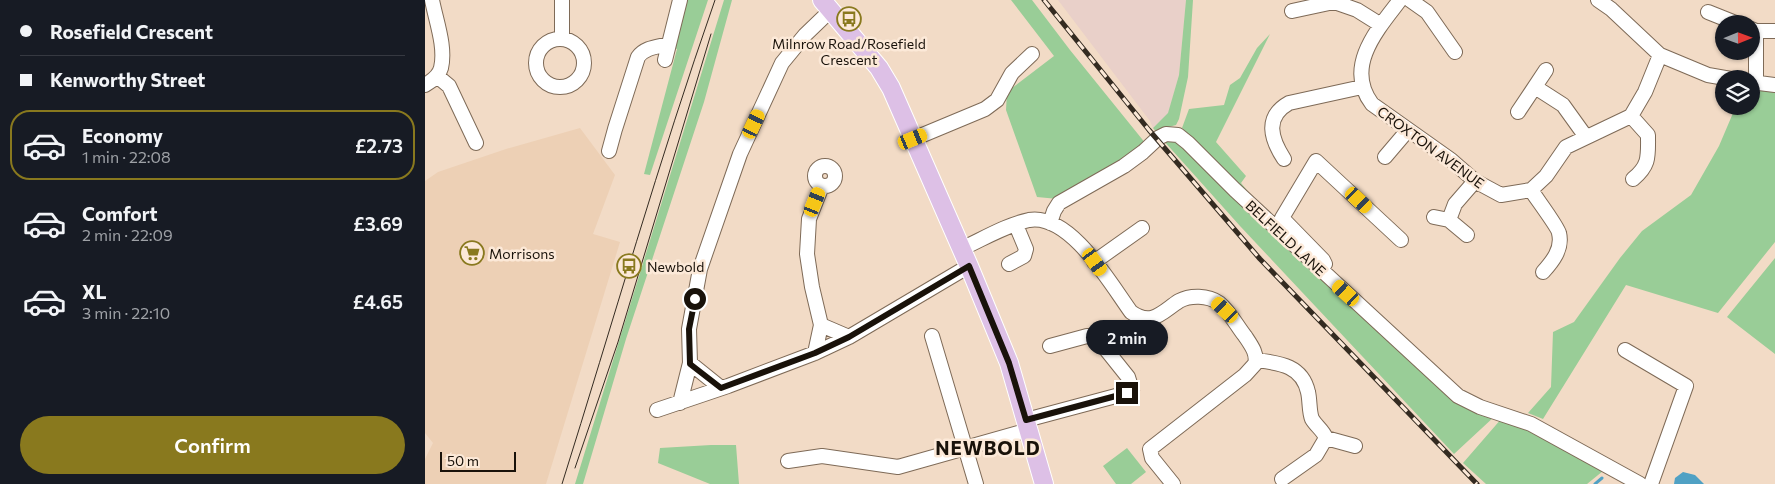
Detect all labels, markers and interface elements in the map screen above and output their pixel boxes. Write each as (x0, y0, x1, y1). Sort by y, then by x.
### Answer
bus stop icon: Milnrow Road/Rosefield Crescent (836, 6, 862, 32)
north arrow (1715, 15, 1760, 60)
map controls (1715, 15, 1760, 115)
text: Rosefield Crescent (50, 20, 213, 43)
place label: Milnrow Road/Rosefield Crescent (772, 35, 926, 68)
text: Kenworthy Street (50, 68, 205, 91)
button: layers (1715, 70, 1760, 115)
street label: CROXTON AVENUE (1374, 102, 1488, 192)
car (740, 107, 767, 141)
icon: car (22, 123, 67, 168)
text: Economy (82, 124, 163, 147)
car (896, 126, 929, 152)
text: £2.73 (355, 134, 403, 157)
text: 1 min · 22:08 (82, 147, 171, 166)
car (1342, 184, 1375, 216)
car (802, 185, 827, 219)
street label: BELFIELD LANE (1242, 197, 1330, 279)
icon: car (22, 201, 67, 246)
text: Comfort (82, 202, 158, 225)
text: £3.69 (353, 212, 403, 235)
text: 2 min · 22:09 (82, 225, 173, 244)
supermarket icon: Morrisons (459, 240, 485, 266)
place label: Morrisons (489, 245, 555, 262)
car (1080, 245, 1109, 279)
bus stop icon: Newbold (616, 253, 642, 279)
place label: Newbold (647, 258, 704, 275)
car (1329, 277, 1362, 309)
icon: car (22, 279, 67, 324)
text: XL (82, 280, 107, 303)
route start (684, 288, 706, 310)
text: £4.65 (353, 290, 403, 313)
car (1208, 294, 1241, 326)
text: 3 min · 22:10 (82, 303, 170, 322)
callout: 2 min (1086, 320, 1168, 356)
text: 2 min (1107, 328, 1147, 347)
route end (1116, 382, 1138, 404)
button: Confirm (20, 416, 405, 474)
district label: NEWBOLD (935, 436, 1041, 459)
scale bar (440, 449, 516, 472)
text: 50 m (447, 452, 479, 469)

